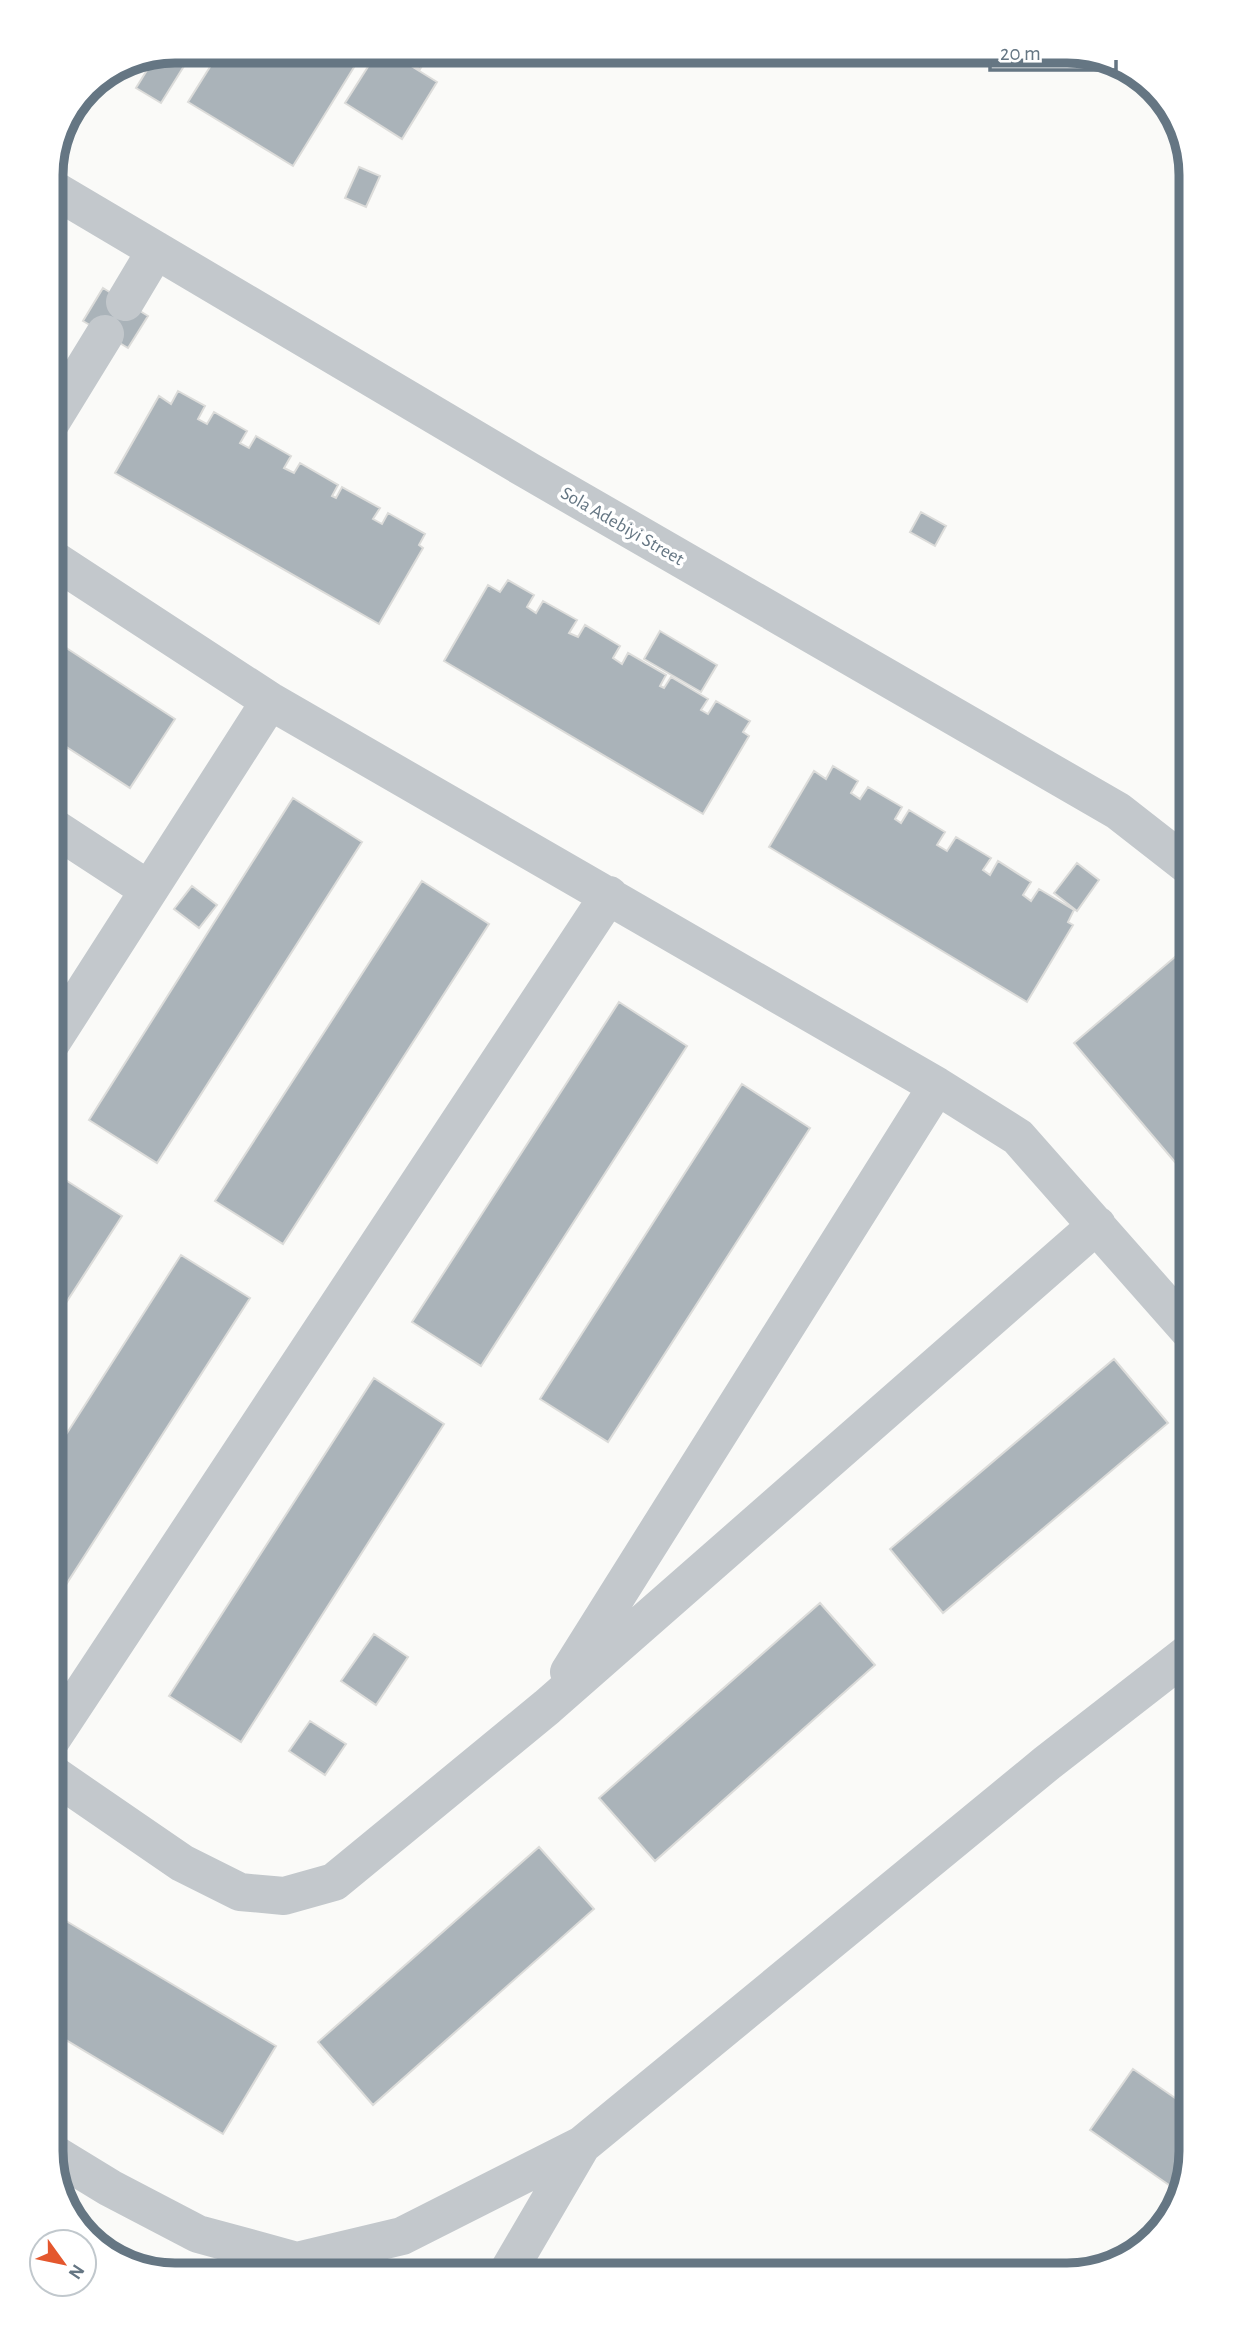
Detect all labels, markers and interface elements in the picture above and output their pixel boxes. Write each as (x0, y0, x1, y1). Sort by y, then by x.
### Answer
scale bar (990, 28, 1116, 72)
text: 20 m (1000, 43, 1041, 64)
street label: Sola Adebiyi Street (557, 483, 687, 569)
north arrow (28, 2228, 98, 2298)
text: N (64, 2261, 88, 2282)

